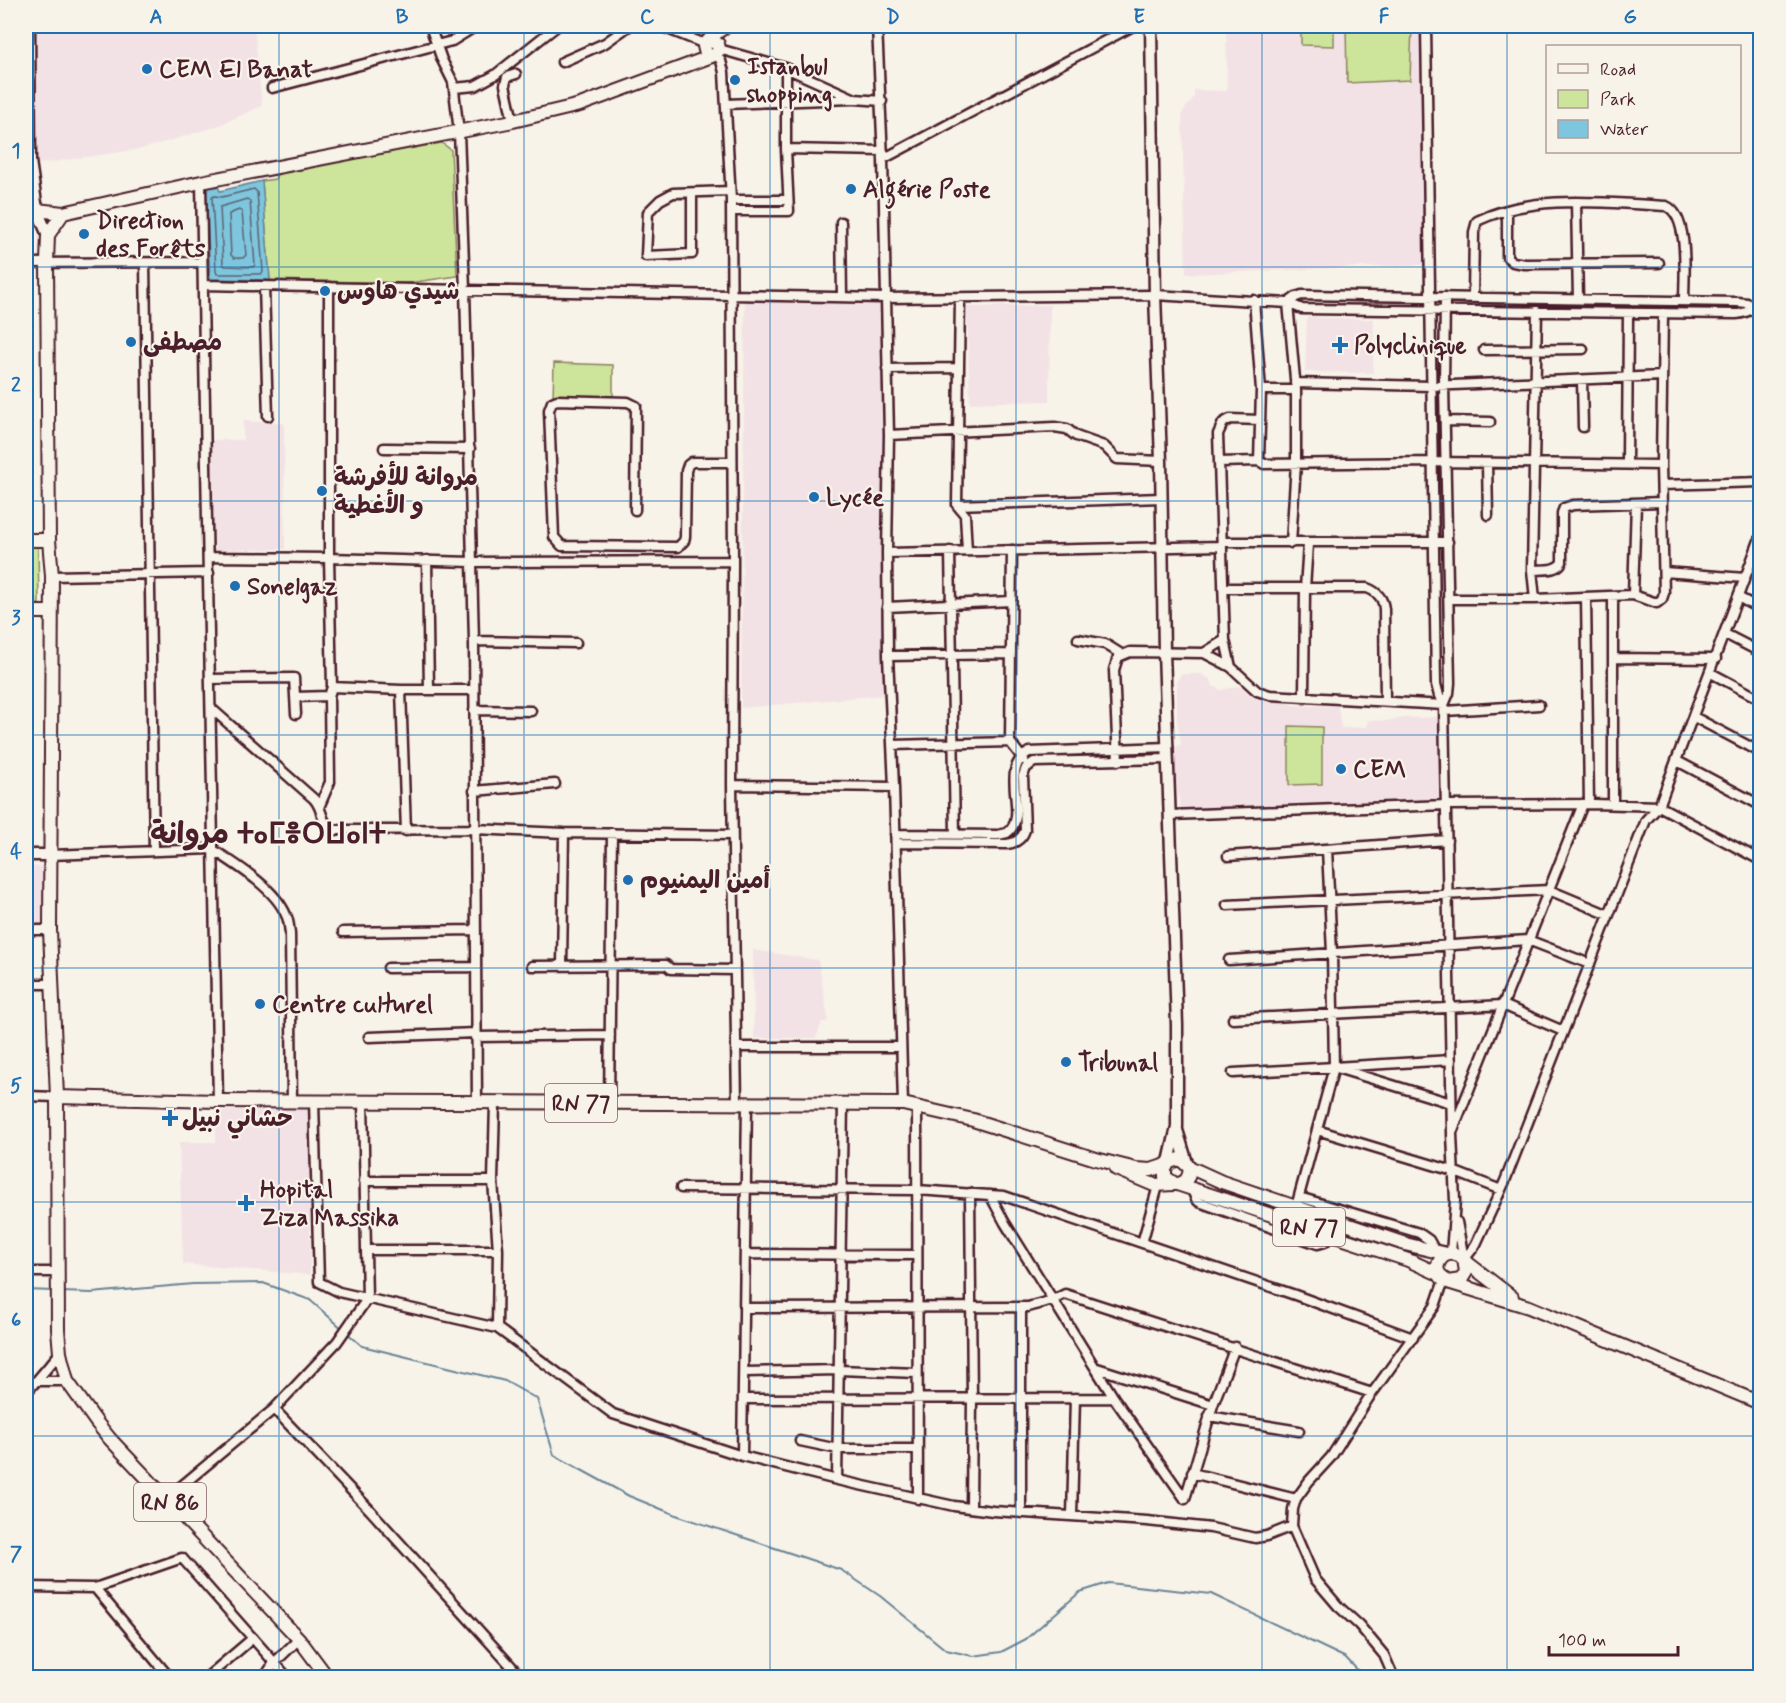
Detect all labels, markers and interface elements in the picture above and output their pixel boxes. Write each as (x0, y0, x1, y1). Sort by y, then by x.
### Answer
text: A (149, 4, 163, 31)
text: B (396, 4, 409, 31)
text: C (640, 4, 655, 31)
text: D (886, 4, 900, 31)
text: E (1133, 4, 1145, 31)
text: F (1379, 4, 1390, 31)
text: G (1623, 4, 1637, 31)
legend (1546, 45, 1741, 153)
place label: Istanbul shopping (746, 52, 832, 112)
place label: CEM El Banat (159, 55, 314, 86)
text: Road (1600, 58, 1636, 82)
marker: CEM El Banat (140, 62, 154, 76)
marker: Istanbul shopping (728, 73, 742, 87)
text: Park (1600, 88, 1636, 112)
text: Water (1600, 118, 1649, 142)
text: 1 (12, 138, 20, 165)
place label: Algérie Poste (863, 175, 991, 209)
marker: Algérie Poste (844, 182, 858, 196)
place label: Direction des Forêts (96, 206, 206, 265)
marker: Direction des Forêts (77, 227, 91, 241)
place label: شيدي هاوس (337, 277, 459, 309)
marker: شيدي هاوس (318, 284, 332, 298)
place label: مصطفى (143, 328, 222, 359)
place label: Polyclinique (1354, 331, 1467, 362)
marker: مصطفى (124, 335, 138, 349)
marker: Polyclinique (1331, 336, 1349, 354)
text: 2 (11, 372, 21, 399)
place label: مروانة للأفرشة و الأغطية (334, 460, 478, 522)
place label: Lycée (826, 483, 884, 514)
marker: مروانة للأفرشة و الأغطية (315, 484, 329, 498)
marker: Lycée (807, 490, 821, 504)
place label: Sonelgaz (247, 572, 337, 604)
marker: Sonelgaz (228, 579, 242, 593)
text: 3 (11, 605, 21, 632)
place label: CEM (1353, 755, 1406, 786)
marker: CEM (1334, 762, 1348, 776)
district label: مروانة ⵜⴰⵎⴻⵔⵡⴰⵏⵜ (150, 815, 386, 854)
text: 4 (10, 839, 22, 866)
place label: أمين اليمنيوم (640, 865, 771, 898)
marker: أمين اليمنيوم (621, 873, 635, 887)
place label: Centre culturel (272, 990, 433, 1021)
marker: Centre culturel (253, 997, 267, 1011)
place label: Tribunal (1078, 1048, 1158, 1079)
marker: Tribunal (1059, 1055, 1073, 1069)
text: 5 (10, 1073, 22, 1100)
road number: RN 77 (545, 1084, 617, 1122)
place label: حشاني نبيل (182, 1104, 293, 1139)
marker: حشاني نبيل (163, 1111, 177, 1125)
place label: Hopital Ziza Massika (260, 1175, 399, 1234)
marker: Hopital Ziza Massika (237, 1194, 255, 1212)
road number: RN 77 (1273, 1208, 1345, 1246)
text: 6 (11, 1307, 21, 1334)
road number: RN 86 (134, 1483, 206, 1521)
text: 7 (10, 1541, 22, 1568)
scale bar (1549, 1619, 1678, 1657)
text: 100 m (1558, 1629, 1606, 1653)

